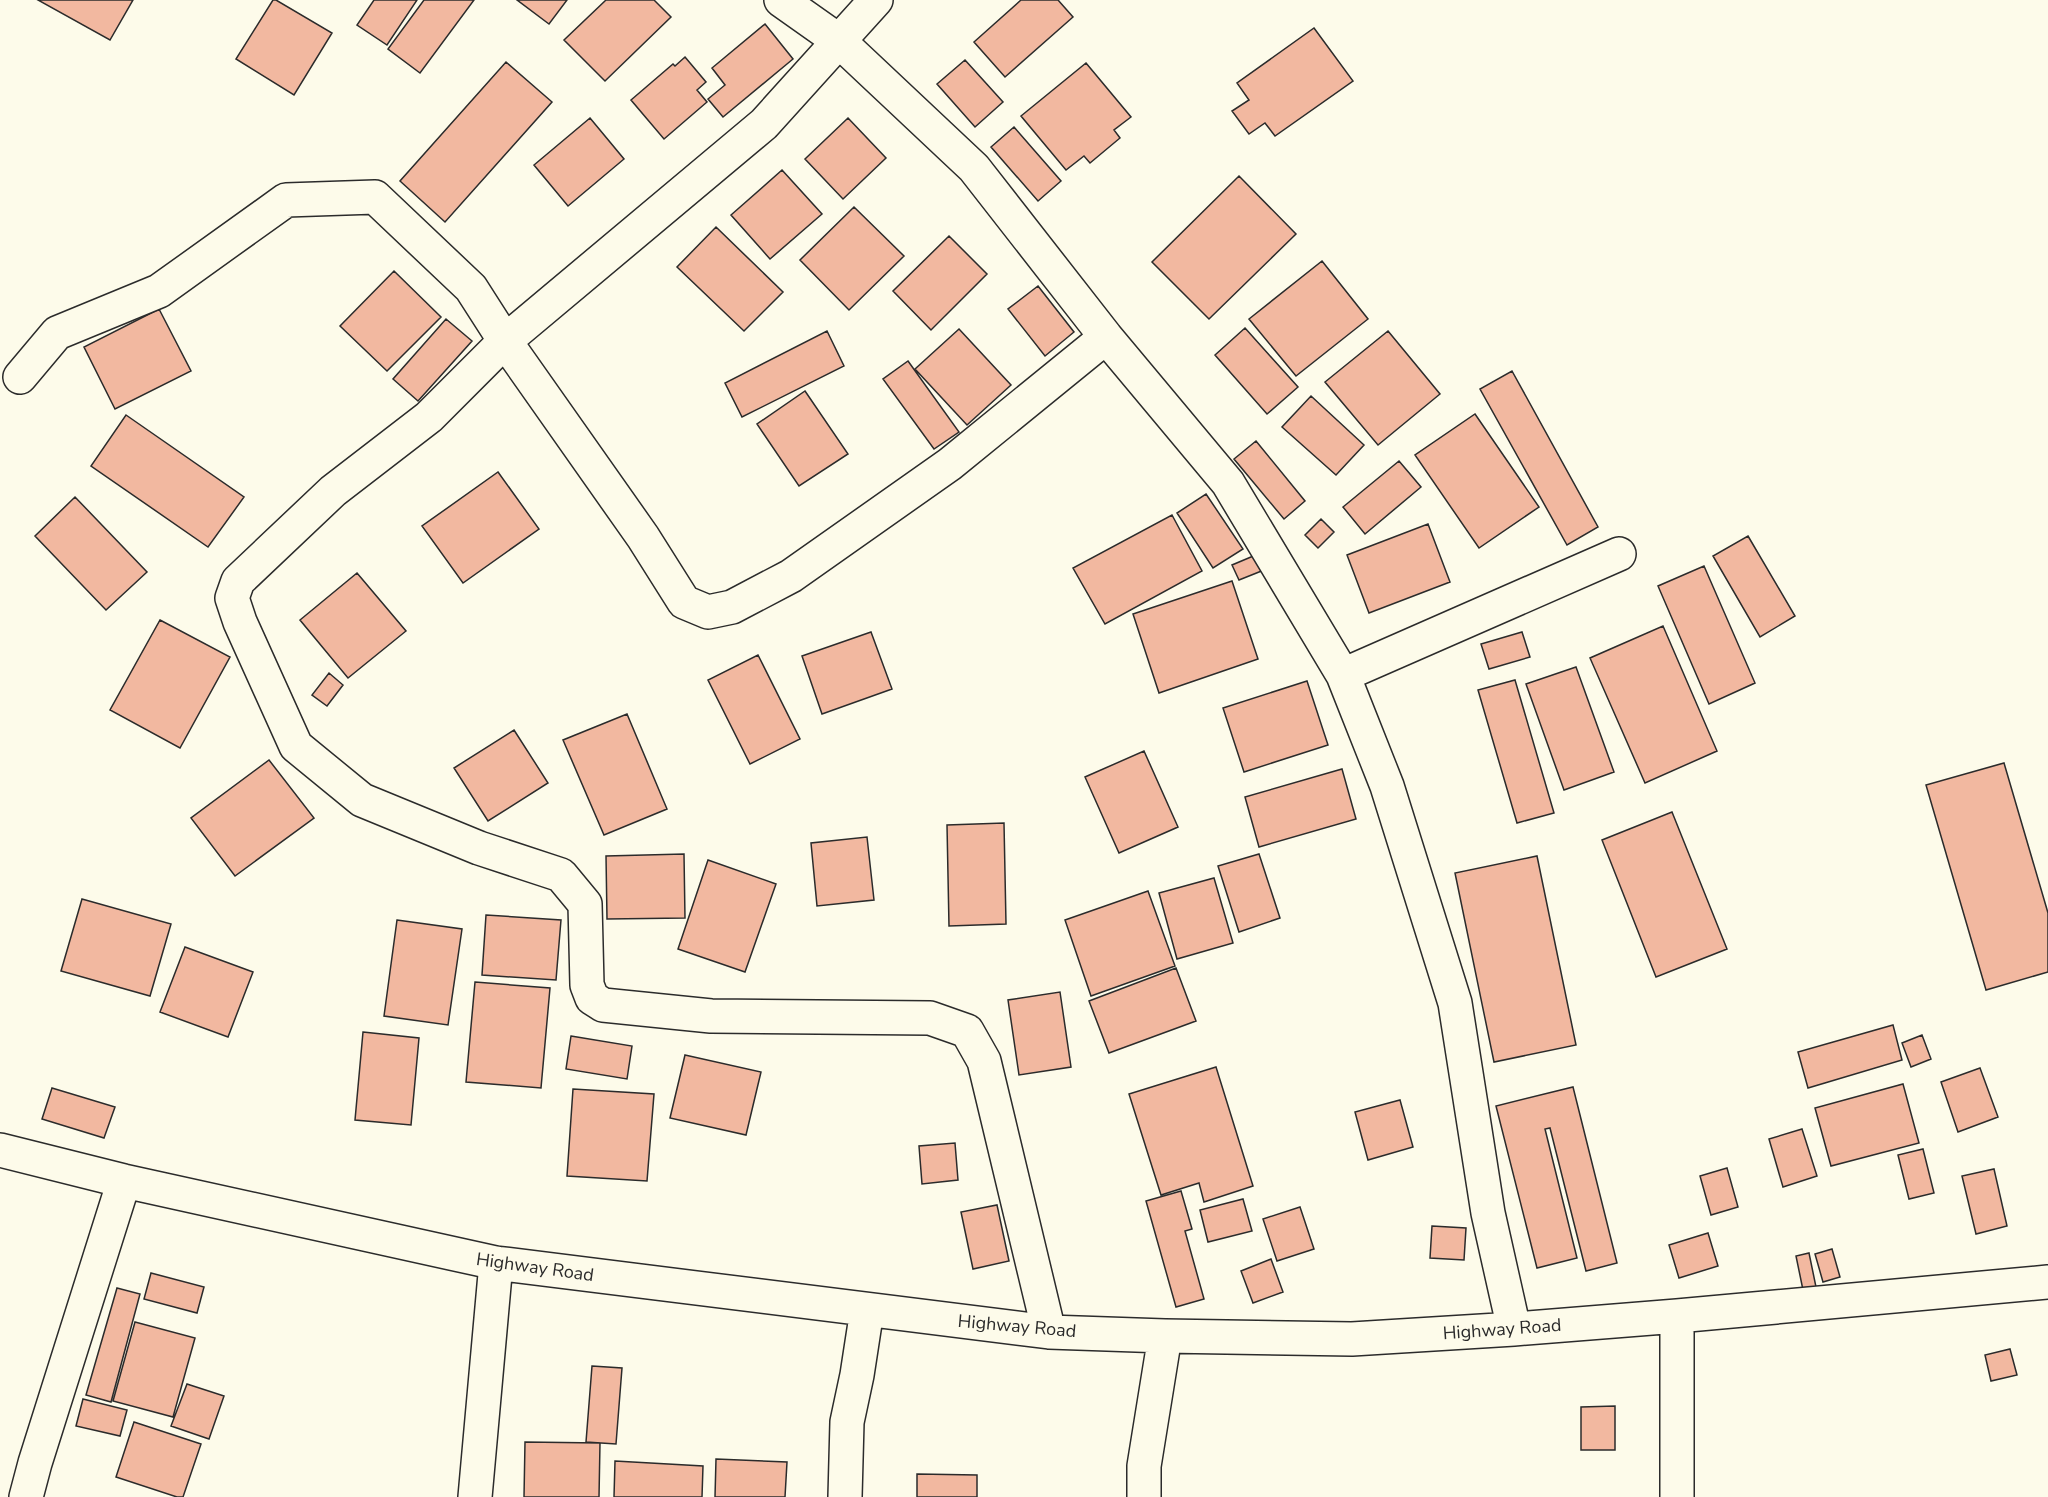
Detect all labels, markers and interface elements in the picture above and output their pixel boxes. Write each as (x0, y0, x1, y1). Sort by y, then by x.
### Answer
street label: Highway Road (475, 1247, 595, 1287)
street label: Highway Road (957, 1309, 1077, 1343)
street label: Highway Road (1442, 1313, 1562, 1345)

